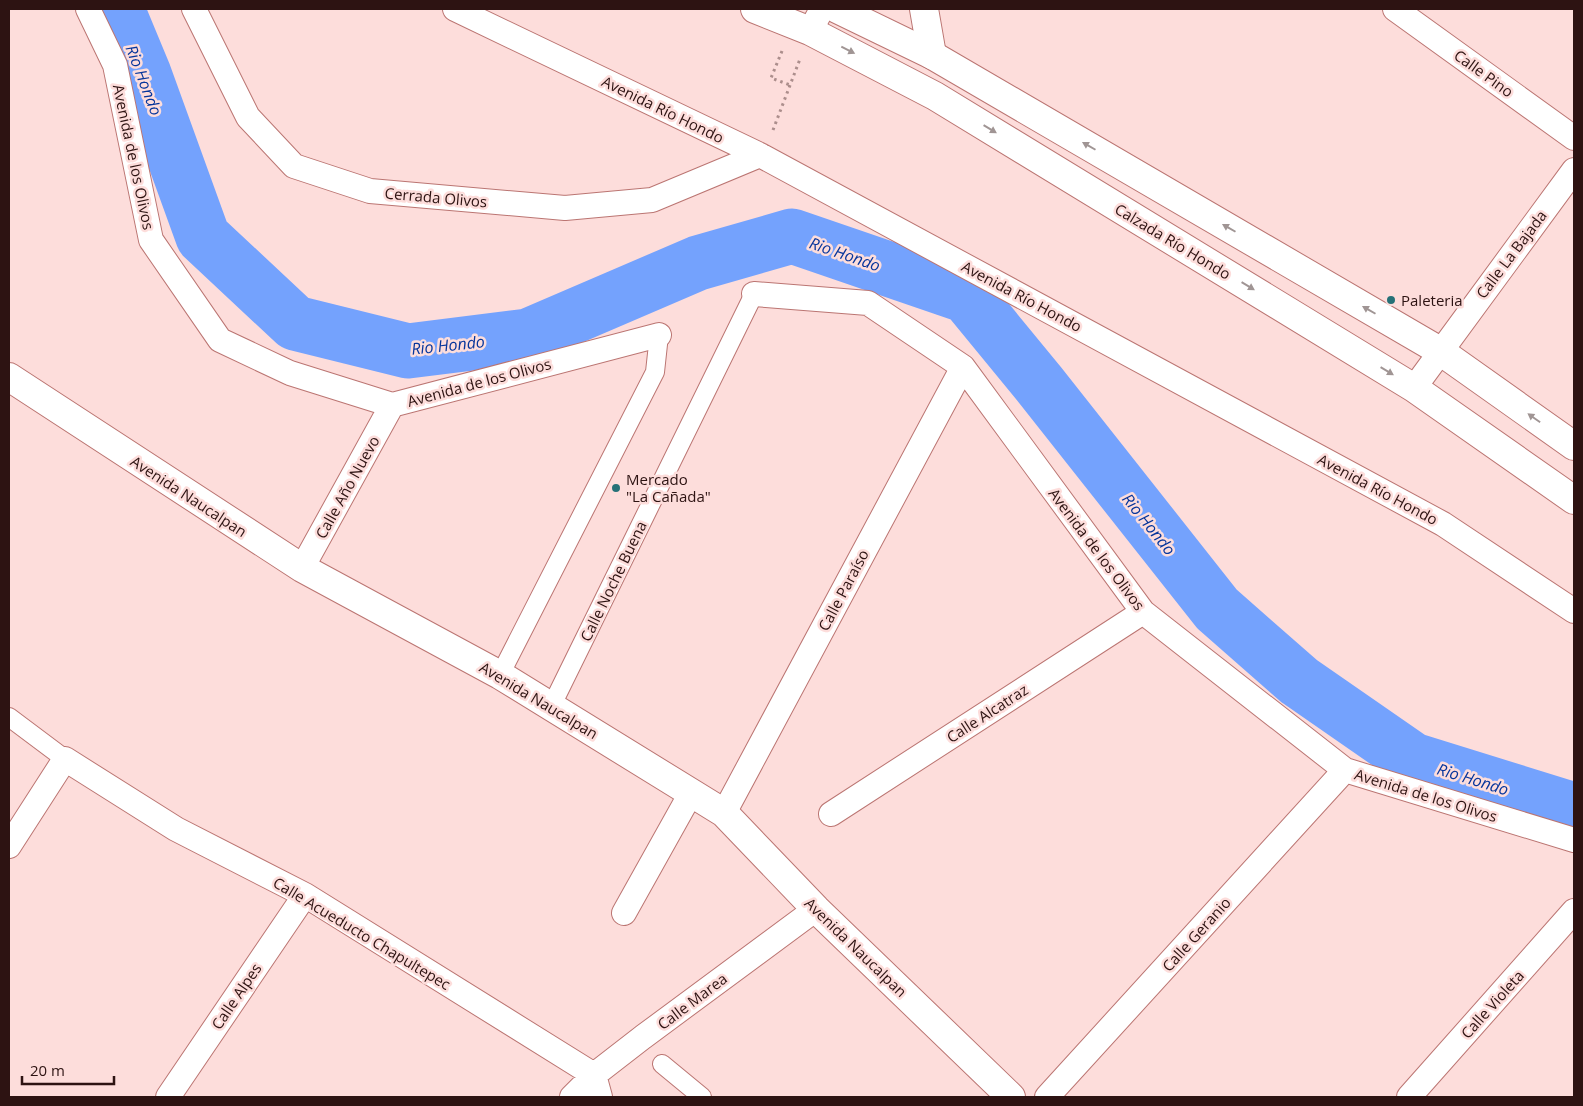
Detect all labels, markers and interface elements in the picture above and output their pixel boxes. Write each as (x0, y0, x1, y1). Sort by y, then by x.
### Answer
water label: Rio Hondo (121, 42, 167, 118)
street label: Calle Pino (1450, 45, 1518, 101)
one-way arrow (840, 46, 855, 54)
street label: Avenida Río Hondo (599, 71, 727, 147)
street label: Avenida de los Olivos (109, 83, 159, 231)
one-way arrow (983, 124, 996, 133)
one-way arrow (1081, 142, 1096, 150)
street label: Cerrada Olivos (384, 183, 488, 211)
street label: Calzada Río Hondo (1111, 198, 1235, 284)
street label: Calle La Bajada (1471, 206, 1551, 302)
one-way arrow (1222, 223, 1236, 232)
water label: Rio Hondo (807, 232, 883, 276)
street label: Avenida Río Hondo (958, 256, 1086, 336)
one-way arrow (1241, 282, 1254, 291)
place label: Paleteria (1401, 290, 1463, 310)
marker: Paleteria (1385, 294, 1397, 306)
one-way arrow (1363, 305, 1376, 314)
water label: Rio Hondo (410, 330, 486, 360)
street label: Avenida de los Olivos (405, 353, 553, 411)
one-way arrow (1380, 367, 1393, 376)
one-way arrow (1528, 413, 1541, 423)
street label: Calle Año Nuevo (310, 432, 384, 542)
street label: Avenida Río Hondo (1314, 449, 1442, 529)
street label: Avenida Naucalpan (127, 451, 251, 541)
place label: Mercado "La Cañada" (626, 469, 711, 506)
marker: Mercado "La Cañada" (610, 482, 622, 494)
street label: Avenida de los Olivos (1044, 484, 1150, 614)
water label: Rio Hondo (1117, 488, 1181, 560)
street label: Calle Noche Buena (575, 517, 651, 645)
street label: Calle Paraíso (813, 546, 873, 634)
street label: Avenida Naucalpan (476, 657, 602, 743)
street label: Calle Alcatraz (942, 679, 1032, 747)
water label: Rio Hondo (1435, 758, 1511, 800)
street label: Avenida de los Olivos (1352, 764, 1500, 826)
street label: Calle Acueducto Chapultepec (270, 872, 454, 994)
street label: Avenida Naucalpan (801, 893, 911, 1001)
street label: Calle Geranio (1157, 893, 1235, 975)
street label: Calle Alpes (207, 959, 265, 1033)
street label: Calle Violeta (1456, 966, 1528, 1042)
street label: Calle Marea (653, 968, 731, 1034)
scale bar (22, 1054, 115, 1086)
text: 20 m (30, 1060, 65, 1080)

